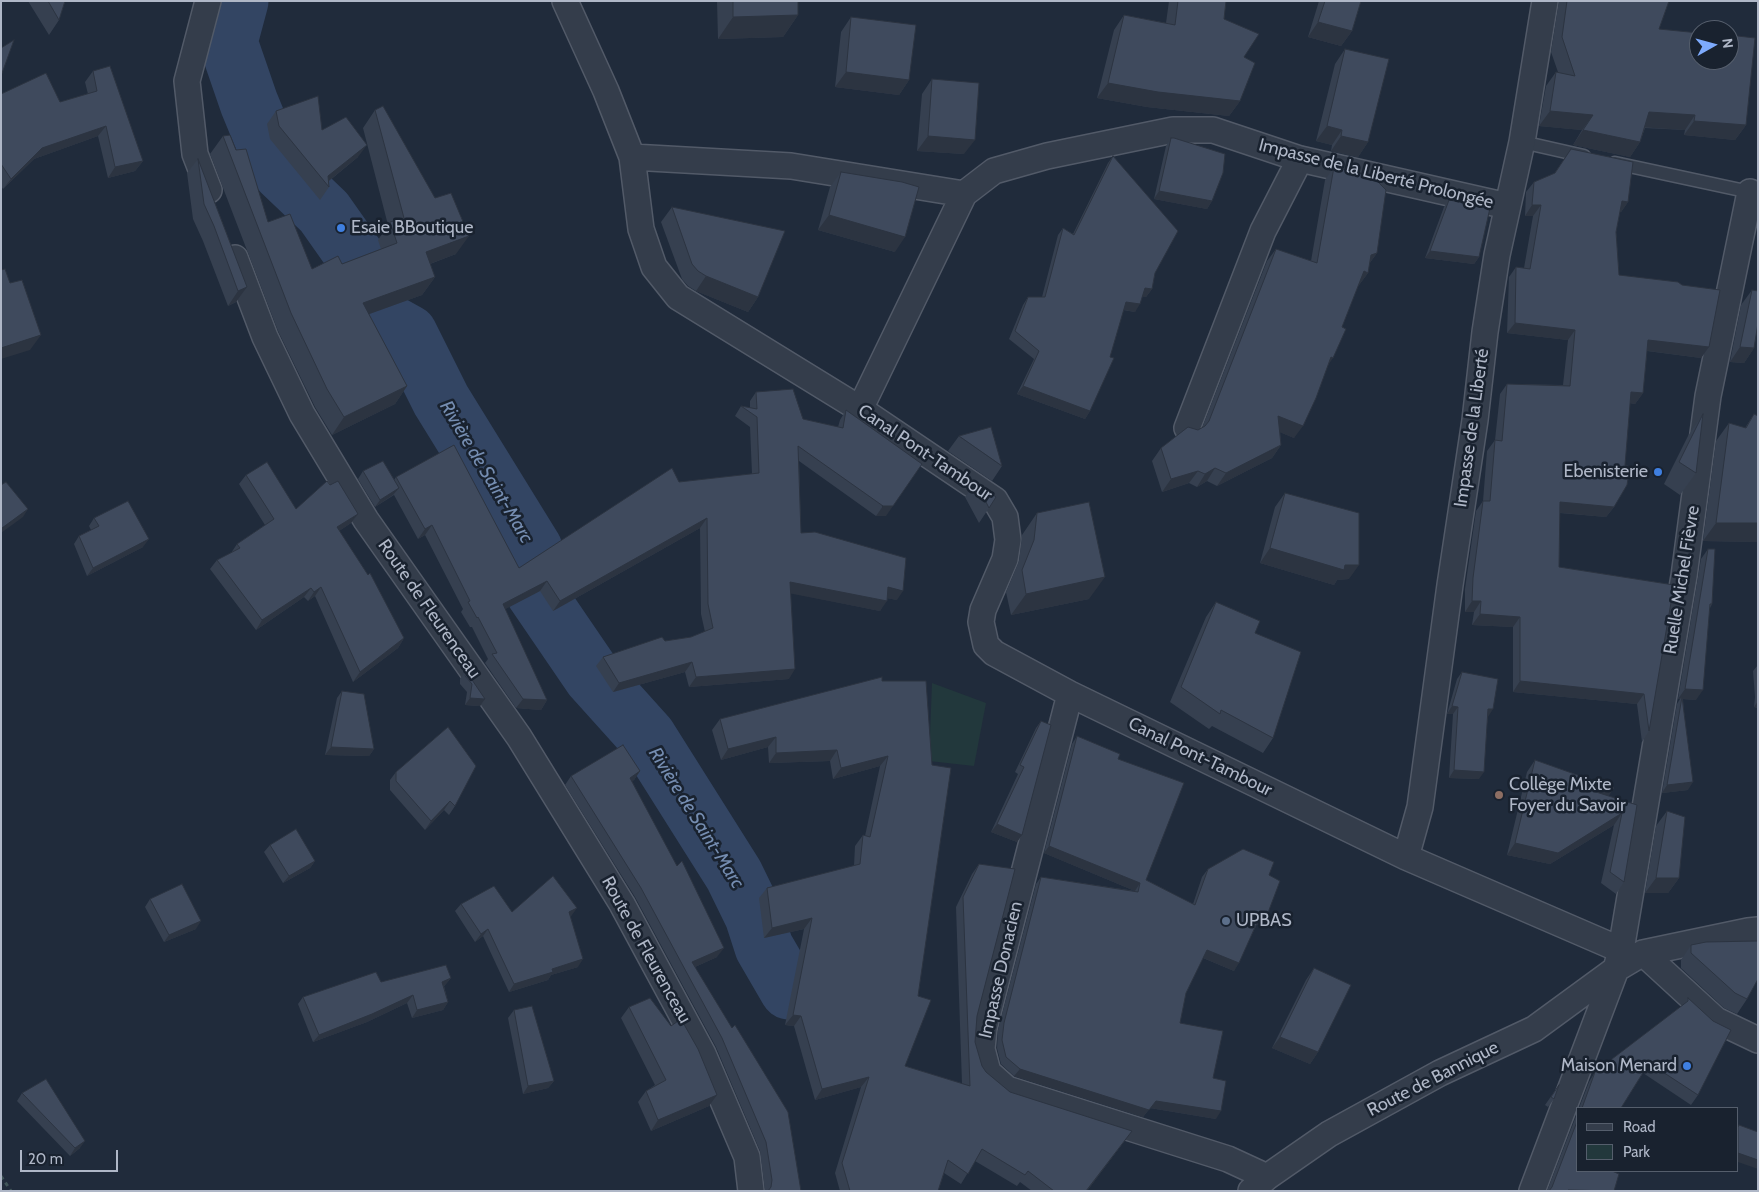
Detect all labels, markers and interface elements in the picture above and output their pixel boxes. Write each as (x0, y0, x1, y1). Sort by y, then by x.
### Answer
north arrow (1689, 20, 1739, 70)
text: N (1718, 37, 1737, 49)
street label: Impasse de la Liberté Prolongée (1256, 134, 1496, 214)
place label: Esaie BBoutique (351, 217, 473, 239)
marker: Esaie BBoutique (335, 222, 347, 234)
street label: Impasse de la Liberté (1450, 347, 1494, 509)
water label: Rivière de Saint-Marc (435, 397, 537, 547)
street label: Canal Pont-Tambour (854, 400, 996, 506)
place label: Ebenisterie (1564, 461, 1648, 483)
marker: Ebenisterie (1652, 466, 1664, 478)
street label: Ruelle Michel Fièvre (1660, 504, 1704, 656)
street label: Route de Fleurenceau (373, 535, 485, 683)
street label: Canal Pont-Tambour (1124, 713, 1276, 801)
water label: Rivière de Saint-Marc (643, 743, 749, 893)
place label: Collège Mixte Foyer du Savoir (1509, 774, 1626, 816)
marker: Collège Mixte Foyer du Savoir (1493, 789, 1505, 801)
street label: Route de Fleurenceau (597, 873, 695, 1027)
street label: Impasse Donacien (975, 899, 1027, 1041)
place label: UPBAS (1236, 910, 1292, 932)
marker: UPBAS (1220, 915, 1232, 927)
street label: Route de Bannique (1364, 1037, 1502, 1121)
place label: Maison Menard (1561, 1055, 1677, 1077)
marker: Maison Menard (1681, 1060, 1693, 1072)
legend (1576, 1107, 1739, 1172)
text: Road (1623, 1118, 1656, 1136)
scale bar (22, 1140, 120, 1172)
text: Park (1623, 1143, 1650, 1161)
text: 20 m (28, 1150, 63, 1168)

